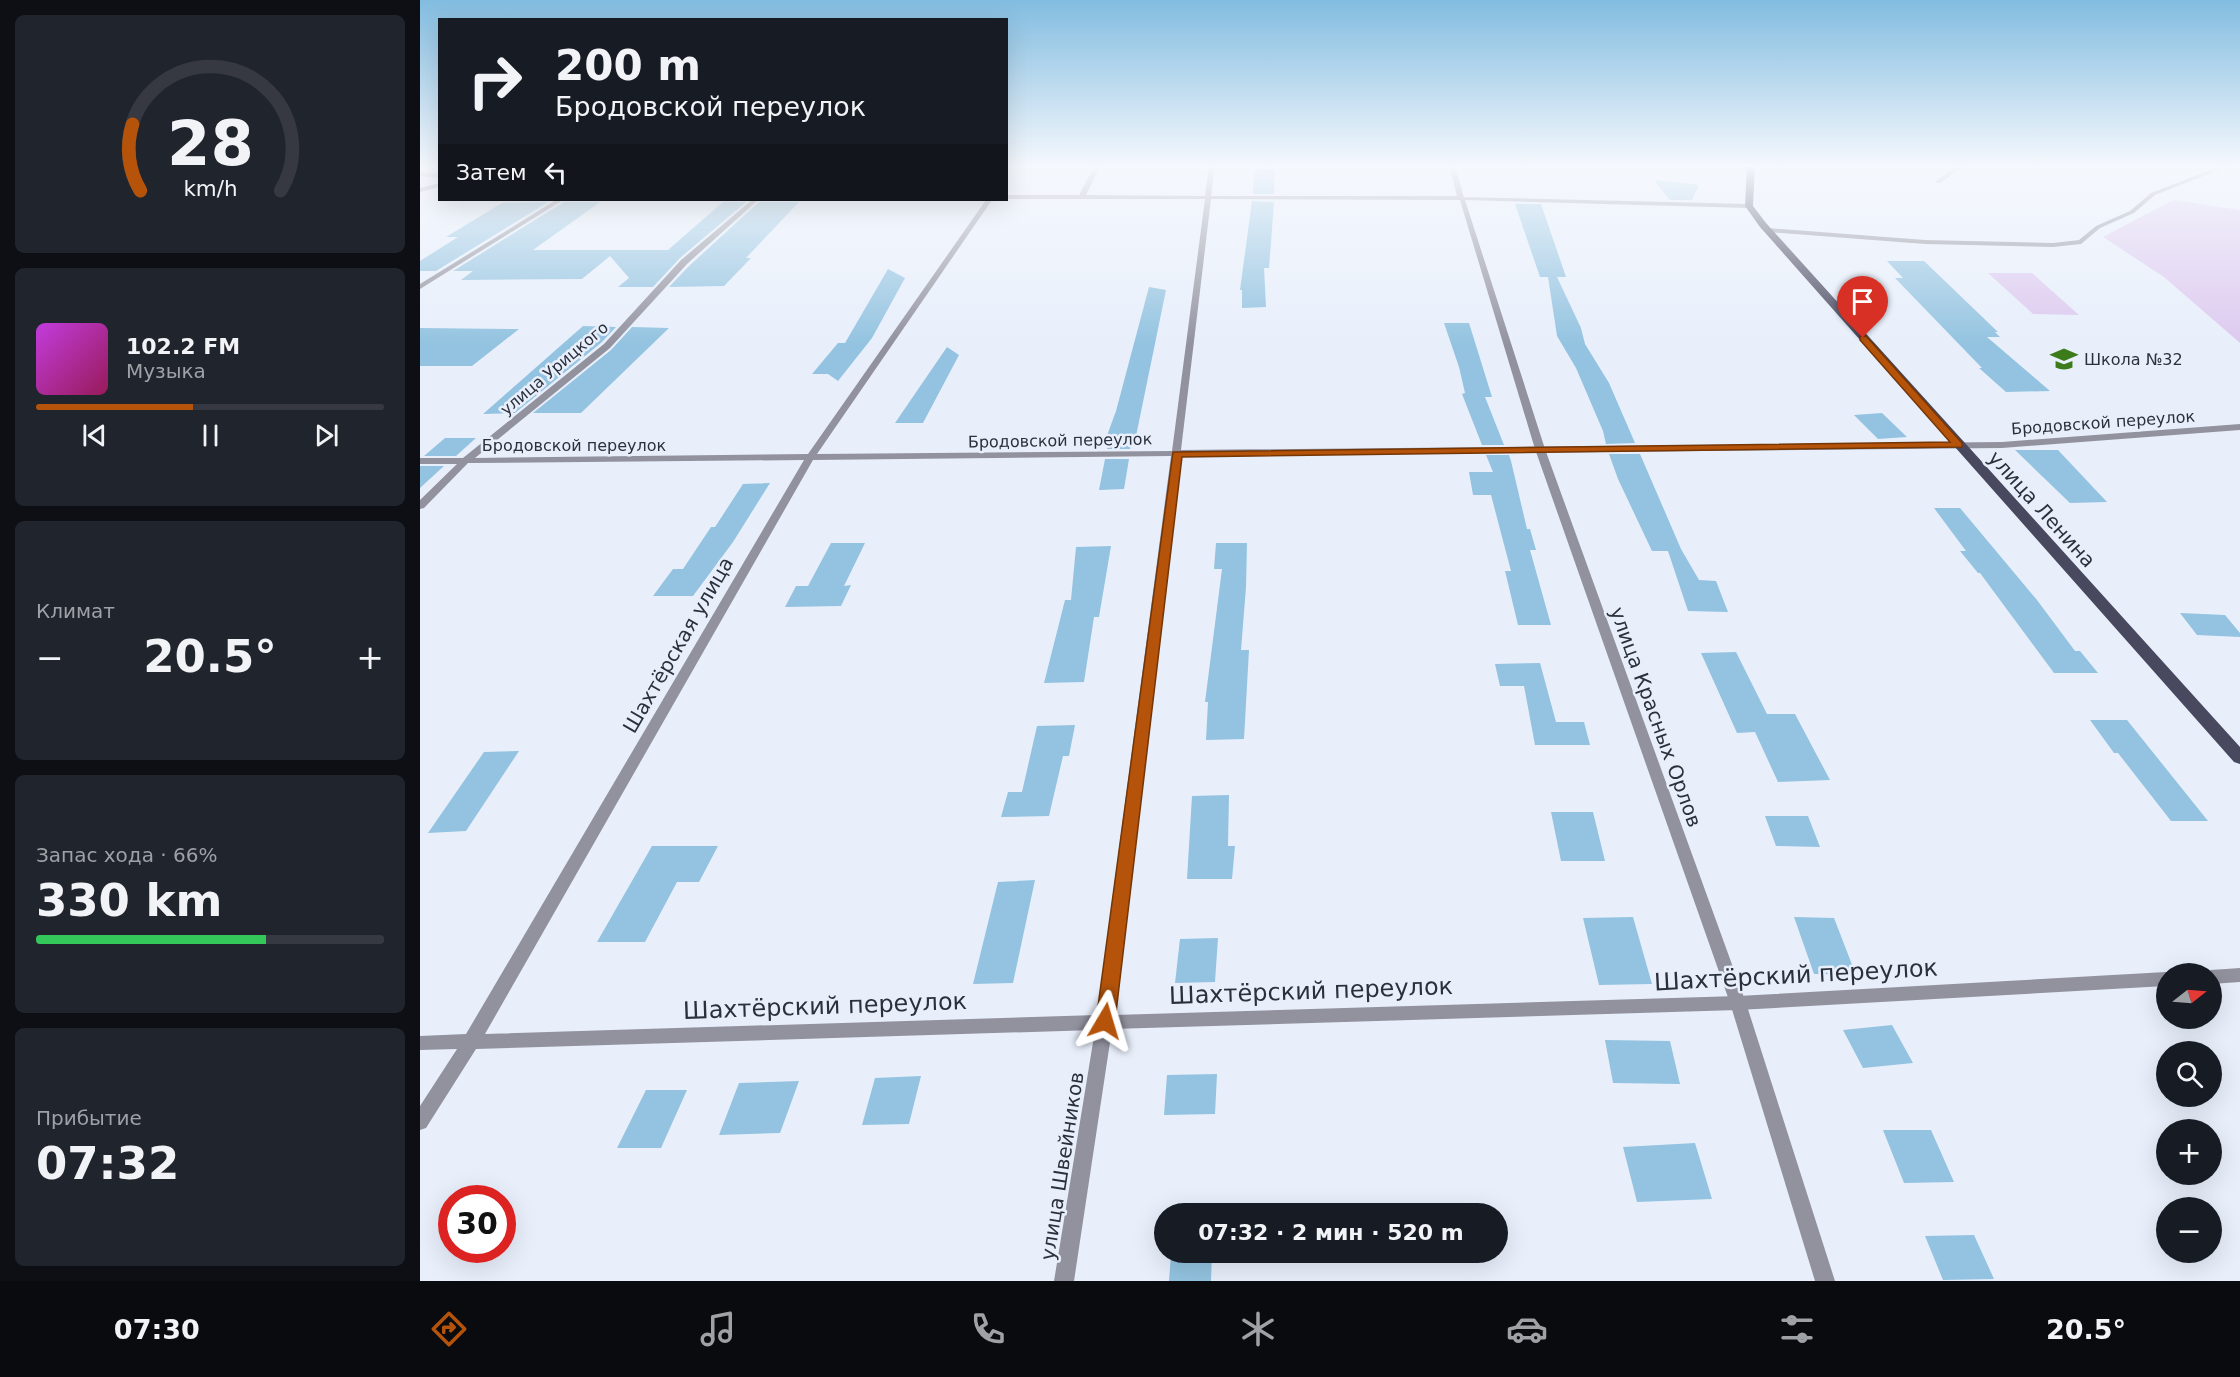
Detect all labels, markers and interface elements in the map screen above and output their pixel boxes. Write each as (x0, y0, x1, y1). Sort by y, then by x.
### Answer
text: 200 m (555, 41, 701, 90)
icon: right (456, 42, 534, 120)
text: Бродовской переулок (555, 91, 866, 122)
text: 28 (167, 107, 253, 180)
icon: left (539, 156, 572, 189)
text: Затем (456, 160, 527, 185)
text: km/h (183, 176, 237, 201)
pin (1837, 276, 1888, 338)
icon: arrive (1846, 285, 1879, 318)
street label: улица Урицкого (497, 318, 612, 419)
text: 102.2 FM (126, 334, 240, 359)
school or university icon: Школа №32 (2049, 344, 2079, 374)
place label: Школа №32 (2084, 350, 2183, 369)
text: Музыка (126, 359, 206, 383)
street label: Бродовской переулок (2010, 407, 2196, 438)
icon: previous (78, 419, 111, 452)
icon: pause (194, 419, 227, 452)
icon: next (310, 419, 343, 452)
street label: Бродовской переулок (968, 429, 1153, 452)
street label: Бродовской переулок (482, 436, 667, 455)
street label: улица Ленина (1983, 446, 2101, 572)
street label: Шахтёрская улица (618, 553, 738, 737)
text: Климат (36, 599, 115, 623)
street label: улица Красных Орлов (1605, 604, 1707, 830)
text: 20.5° (143, 630, 277, 683)
text: − (36, 638, 64, 677)
text: + (356, 638, 384, 677)
text: Запас хода · 66% (36, 843, 217, 867)
text: 330 km (36, 874, 222, 927)
street label: Шахтёрский переулок (1653, 954, 1939, 996)
north arrow (2156, 963, 2222, 1029)
map controls (2156, 963, 2222, 1263)
street label: Шахтёрский переулок (1168, 972, 1454, 1010)
street label: Шахтёрский переулок (682, 987, 968, 1025)
position arrow (1073, 989, 1137, 1053)
button: search (2156, 1041, 2222, 1107)
street label: улица Швейников (1035, 1070, 1089, 1262)
text: Прибытие (36, 1106, 142, 1130)
button: + (2156, 1119, 2222, 1185)
text: 07:32 (36, 1137, 179, 1190)
speed limit sign: 30 (438, 1185, 516, 1263)
button: − (2156, 1197, 2222, 1263)
text: 07:32 · 2 мин · 520 m (1198, 1220, 1464, 1245)
icon: directions (428, 1308, 470, 1350)
icon: music (697, 1308, 739, 1350)
icon: phone (967, 1308, 1009, 1350)
icon: climate (1237, 1308, 1279, 1350)
icon: car (1506, 1308, 1548, 1350)
icon: filters (1776, 1308, 1818, 1350)
text: 07:30 (114, 1314, 200, 1345)
text: 20.5° (2046, 1314, 2126, 1345)

